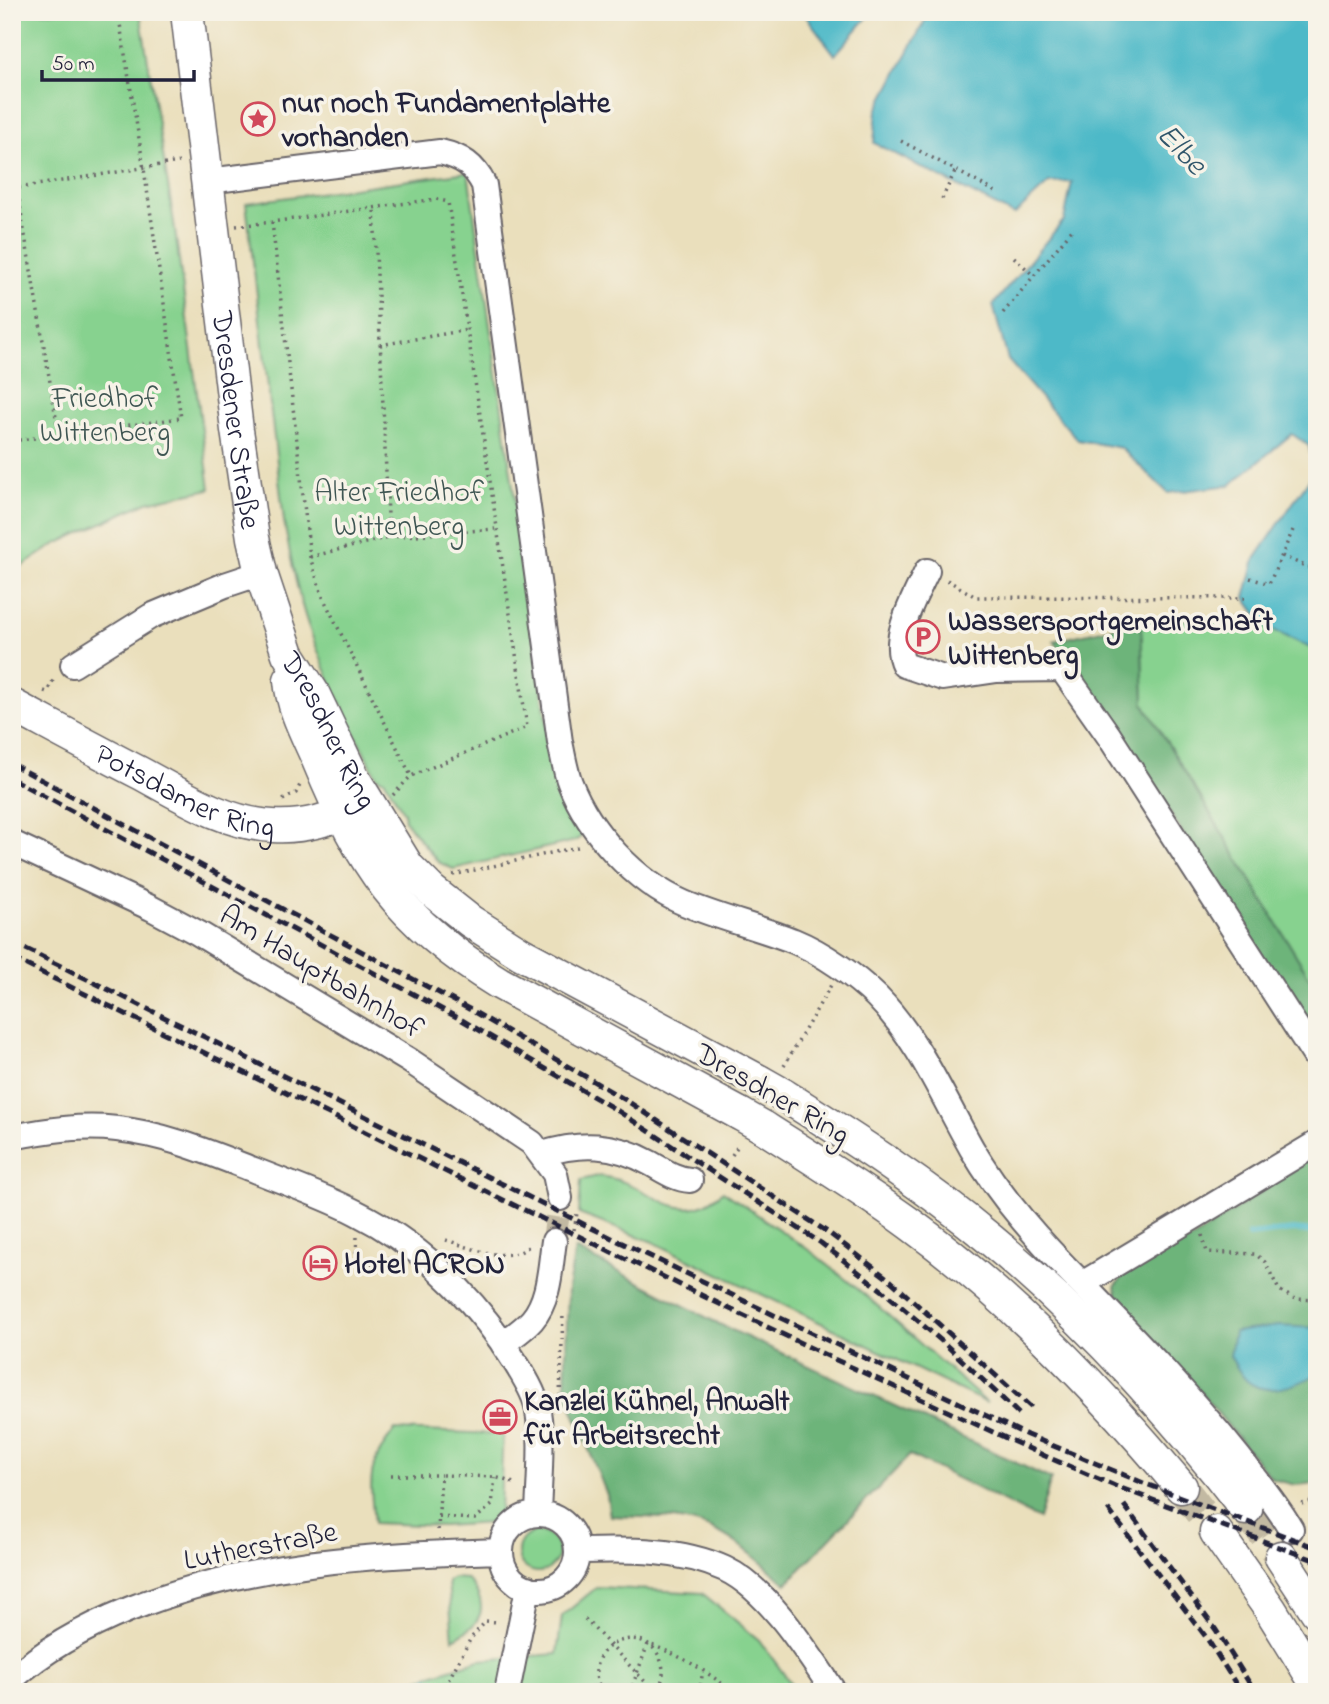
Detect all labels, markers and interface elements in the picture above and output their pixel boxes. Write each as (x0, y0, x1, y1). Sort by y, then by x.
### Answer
scale bar (42, 38, 194, 82)
text: 50 m (52, 50, 95, 80)
place label: nur noch Fundamentplatte vorhanden (281, 83, 612, 161)
place icon: nur noch Fundamentplatte vorhanden (239, 100, 277, 138)
water label: Elbe (1144, 114, 1218, 188)
street label: Dresdener Straße (198, 308, 270, 533)
park label: Friedhof Wittenberg (40, 378, 170, 456)
park label: Alter Friedhof Wittenberg (314, 472, 484, 550)
place label: Wassersportgemeinschaft Wittenberg (948, 601, 1274, 680)
parking icon: Wassersportgemeinschaft Wittenberg (904, 618, 942, 656)
street label: Dresdner Ring (267, 643, 386, 819)
street label: Potsdamer Ring (86, 734, 276, 851)
street label: Am Hauptbahnhof (210, 895, 431, 1052)
street label: Dresdner Ring (685, 1033, 857, 1158)
hotel icon: Hotel ACRON (301, 1244, 339, 1282)
place label: Hotel ACRON (344, 1244, 505, 1288)
place label: Kanzlei Kühnel, Anwalt für Arbeitsrecht (523, 1381, 790, 1459)
office icon: Kanzlei Kühnel, Anwalt für Arbeitsrecht (481, 1398, 519, 1436)
street label: Lutherstraße (180, 1511, 341, 1584)

